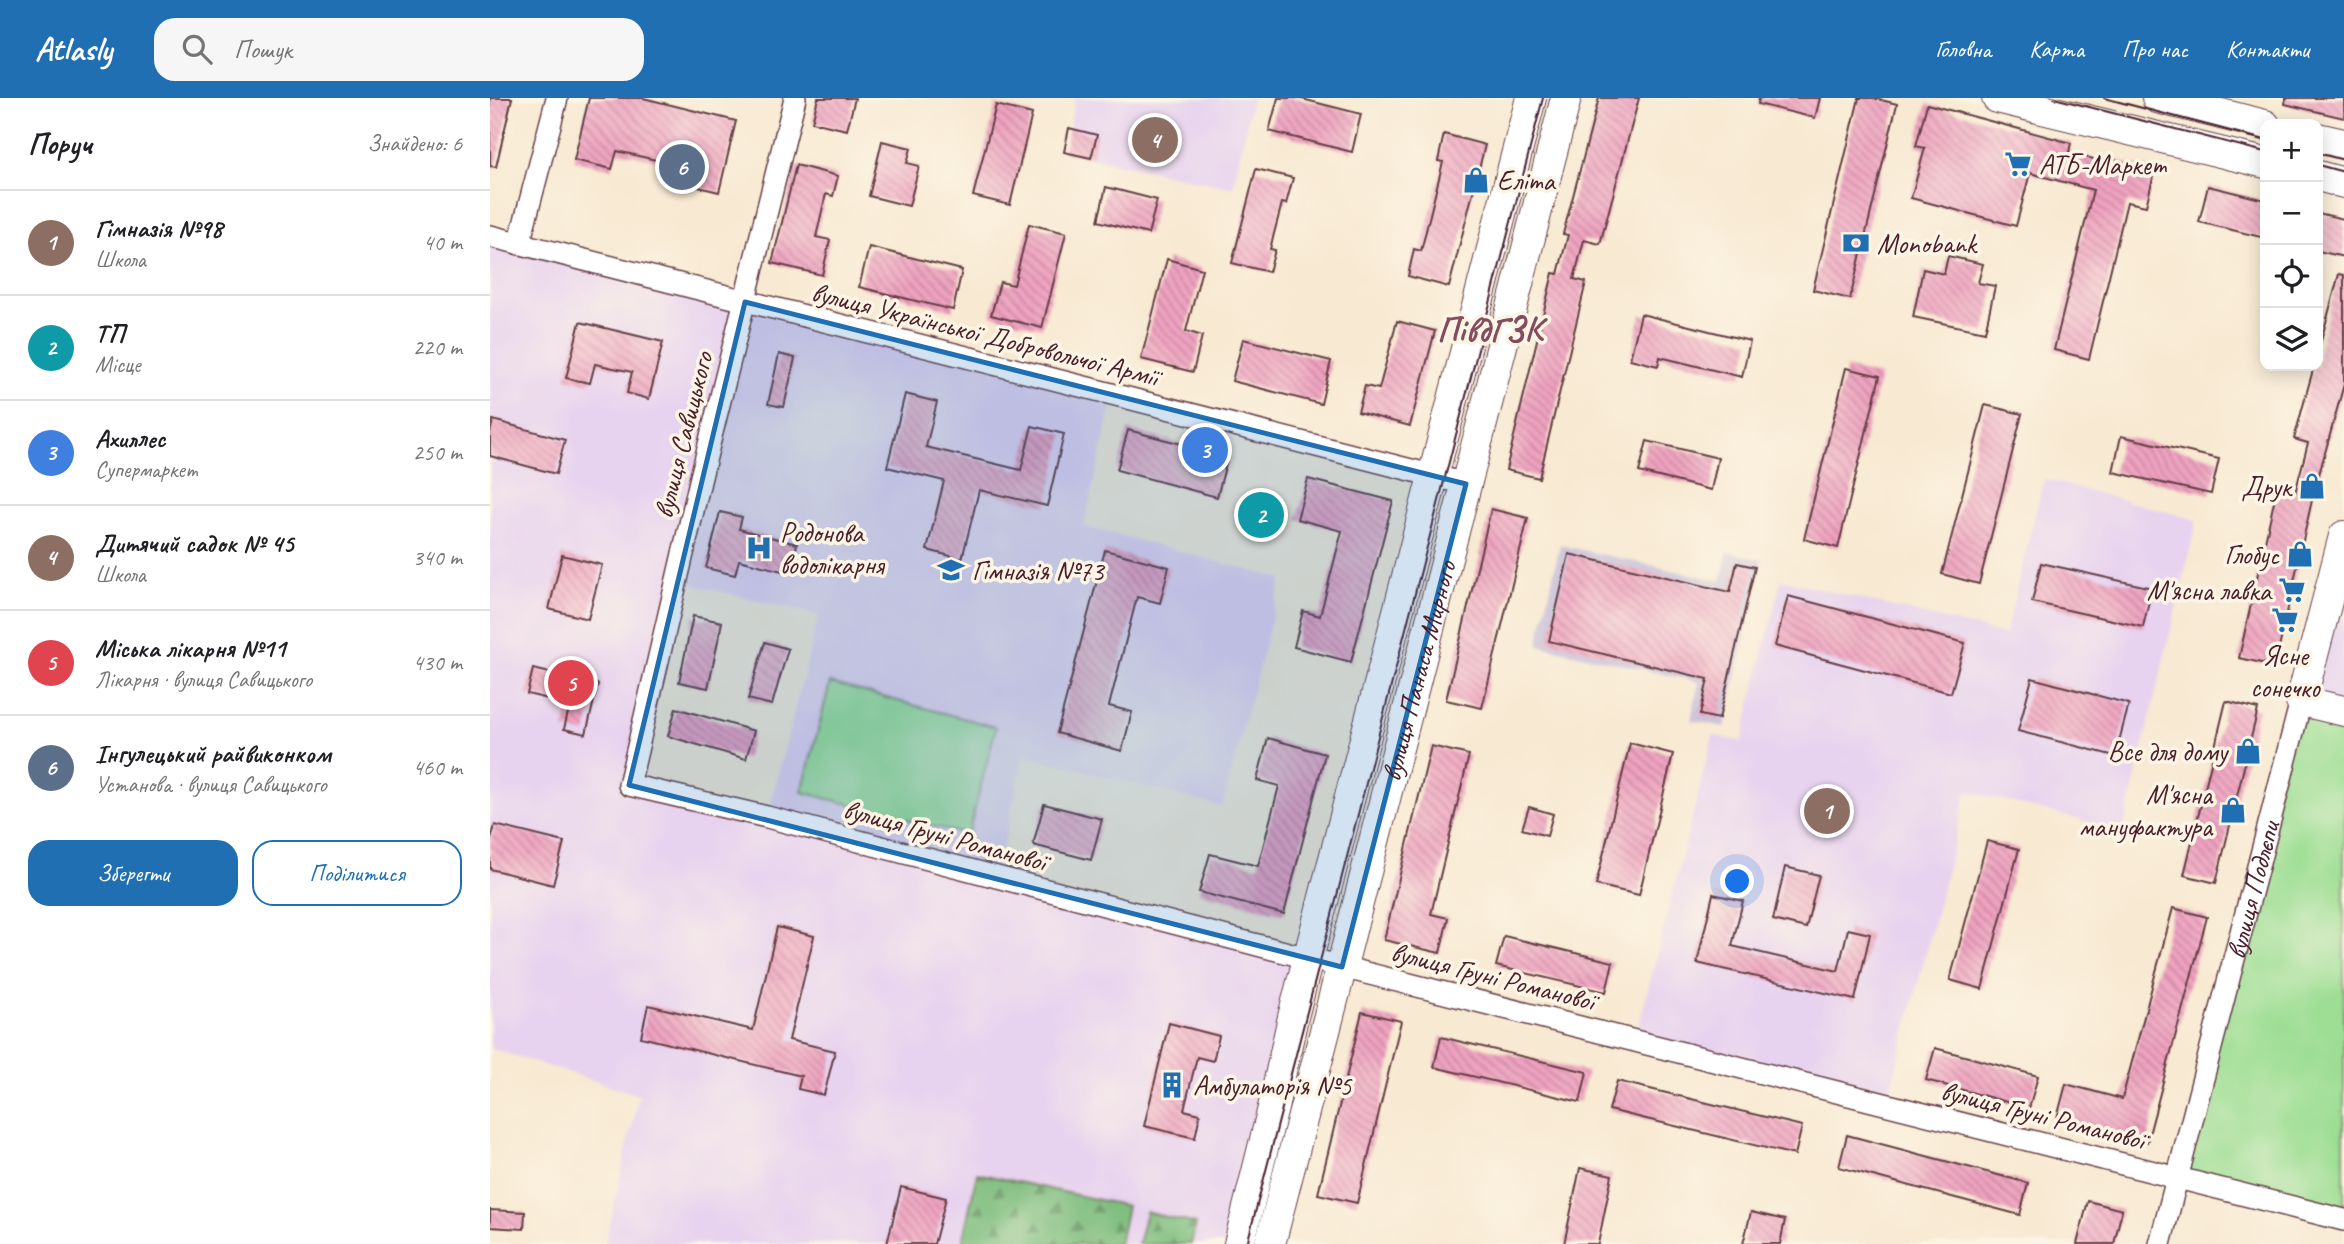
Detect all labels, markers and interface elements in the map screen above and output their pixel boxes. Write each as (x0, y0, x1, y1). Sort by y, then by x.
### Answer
search box (154, 18, 644, 81)
text: Atlasly (35, 28, 112, 70)
icon: search (178, 30, 216, 68)
text: Пошук (234, 33, 292, 66)
text: Головна (1935, 34, 1991, 64)
text: Карта (2029, 34, 2084, 64)
text: Про нас (2122, 34, 2188, 64)
text: Контакти (2226, 34, 2309, 64)
pin: 4 (1132, 114, 1178, 166)
map controls (2260, 119, 2323, 371)
button: + (2260, 119, 2323, 182)
text: Поруч (28, 125, 92, 163)
text: Знайдено: 6 (367, 129, 462, 158)
pin: 6 (659, 141, 705, 193)
place label: АТБ-Маркет (2039, 147, 2168, 182)
supermarket icon: АТБ-Маркет (2003, 149, 2033, 179)
place label: Еліта (1497, 163, 1557, 198)
shop icon: Еліта (1461, 165, 1491, 195)
button: − (2260, 182, 2323, 245)
text: Гімназія №98 (95, 212, 222, 245)
place label: Monobank (1877, 226, 1979, 261)
text: 1 (46, 228, 56, 257)
text: 40 m (423, 228, 462, 257)
bank icon: Monobank (1841, 228, 1871, 258)
text: Школа (95, 245, 146, 274)
button: locate (2260, 245, 2323, 308)
street label: вулиця Української Добровольчої Армії (808, 274, 1167, 395)
district label: ПівдГЗК (1437, 307, 1548, 352)
button: layers (2260, 308, 2323, 371)
text: ТП (95, 317, 124, 350)
text: 2 (46, 333, 56, 362)
text: 220 m (413, 333, 462, 362)
street label: вулиця Савицького (645, 346, 721, 522)
text: Місце (95, 350, 141, 379)
text: Ахиллес (95, 422, 165, 455)
pin: 3 (1182, 424, 1228, 476)
text: 3 (46, 438, 56, 467)
text: 250 m (413, 438, 462, 467)
text: Супермаркет (95, 455, 198, 484)
place label: Друк (2241, 469, 2294, 504)
shop icon: Друк (2297, 471, 2327, 501)
pin: 2 (1238, 489, 1284, 541)
place label: Родонова водолікарня (780, 515, 886, 582)
text: Дитячий садок № 45 (95, 527, 294, 560)
hospital icon: Родонова водолікарня (744, 533, 774, 563)
place label: Глобус (2224, 537, 2281, 572)
shop icon: Глобус (2285, 539, 2315, 569)
text: 4 (46, 543, 56, 572)
text: 340 m (413, 543, 462, 572)
place label: Гімназія №73 (972, 553, 1106, 588)
school or university icon: Гімназія №73 (936, 555, 966, 585)
street label: вулиця Панаса Мирного (1373, 555, 1464, 785)
text: Школа (95, 560, 146, 589)
place label: М'ясна лавка (2147, 573, 2273, 608)
supermarket icon: М'ясна лавка (2277, 575, 2307, 605)
supermarket icon: Ясне сонечко (2270, 605, 2300, 635)
text: Міська лікарня №11 (95, 632, 286, 665)
place label: Ясне сонечко (2250, 638, 2322, 705)
text: 5 (46, 648, 56, 677)
text: 430 m (413, 648, 462, 677)
pin: 5 (548, 657, 594, 709)
text: Лікарня · вулиця Савицького (95, 665, 312, 694)
place label: Все для дому (2108, 734, 2229, 769)
shop icon: Все для дому (2233, 736, 2263, 766)
text: Інгулецький райвиконком (95, 737, 331, 770)
text: 6 (46, 753, 56, 782)
text: 460 m (413, 753, 462, 782)
text: Установа · вулиця Савицького (95, 770, 327, 799)
place label: М'ясна мануфактура (2079, 777, 2214, 844)
pin: 1 (1804, 785, 1850, 837)
street label: вулиця Груні Романової (840, 791, 1055, 880)
shop icon: М'ясна мануфактура (2218, 795, 2248, 825)
street label: вулиця Подлєпи (2217, 816, 2287, 962)
button: Зберегти (28, 840, 238, 906)
button: Поділитися (252, 840, 462, 906)
your location (1720, 864, 1754, 898)
street label: вулиця Груні Романової (1387, 934, 1603, 1019)
place label: Амбулаторія №5 (1193, 1068, 1353, 1103)
building icon: Амбулаторія №5 (1157, 1070, 1187, 1100)
street label: вулиця Груні Романової (1937, 1073, 2153, 1158)

